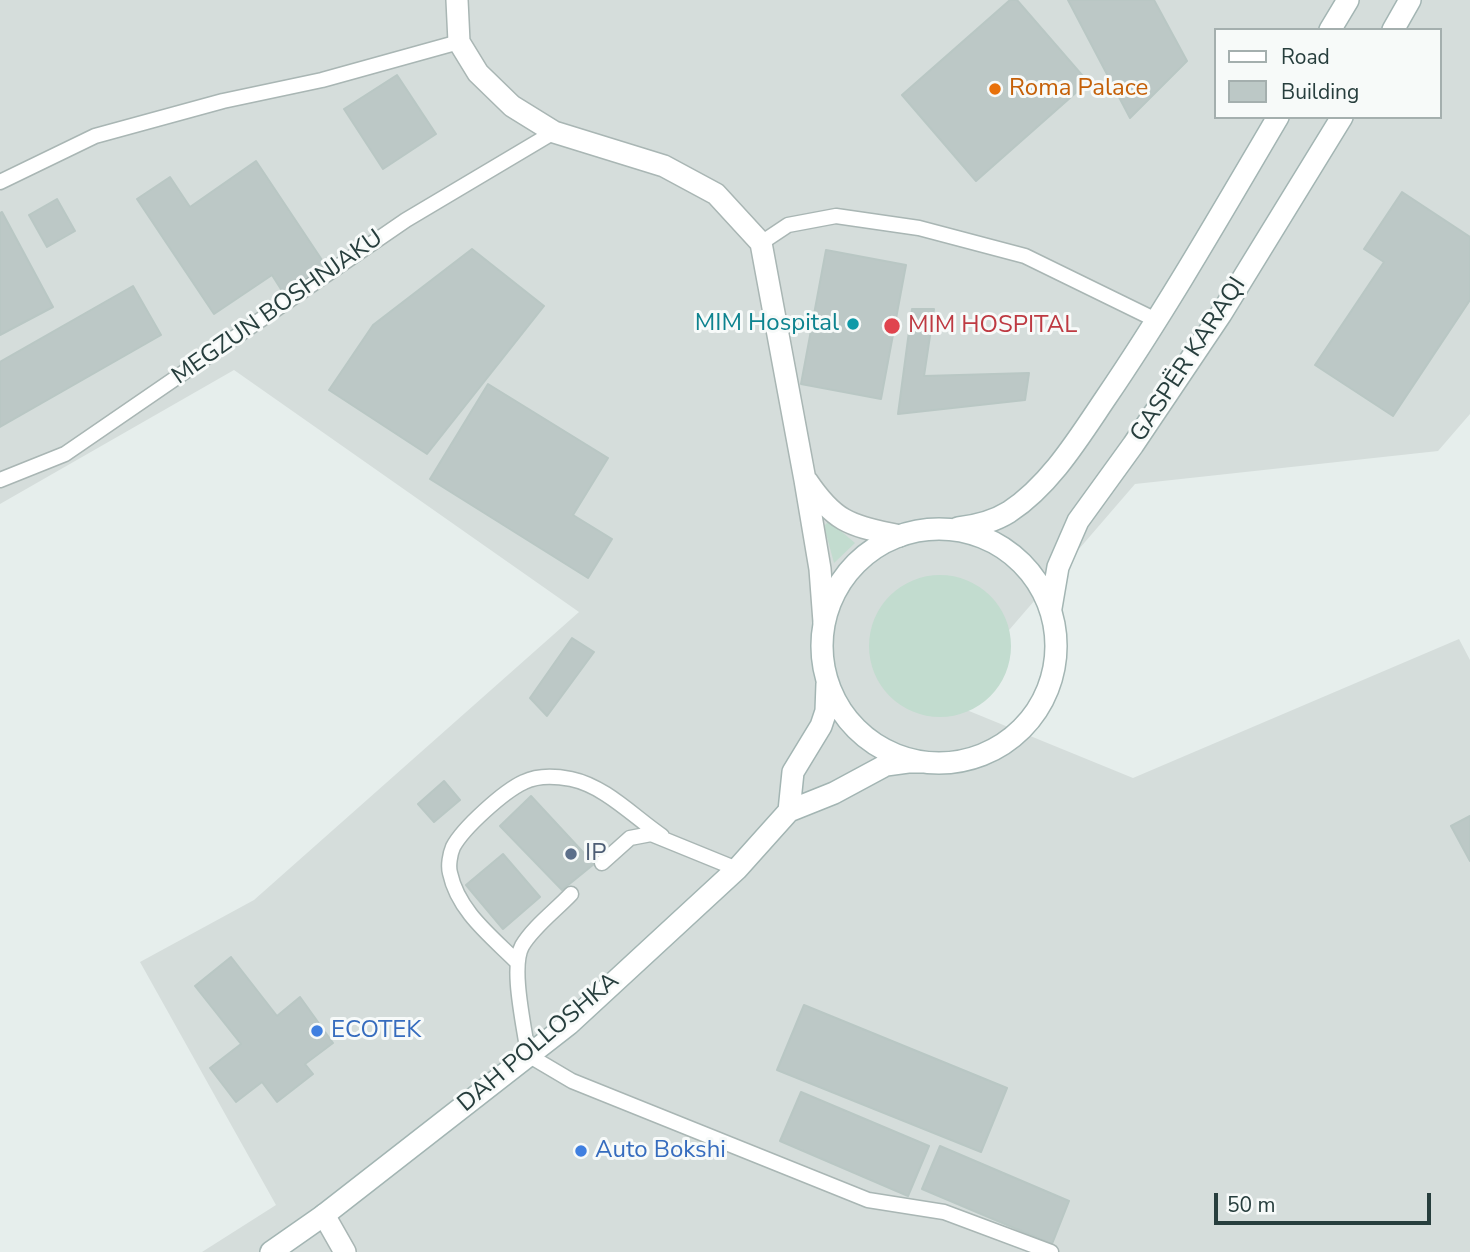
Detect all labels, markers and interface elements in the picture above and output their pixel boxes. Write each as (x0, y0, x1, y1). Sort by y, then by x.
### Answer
legend (1214, 28, 1442, 119)
text: Road (1281, 43, 1330, 71)
place label: Roma Palace (1009, 75, 1148, 103)
text: Building (1281, 78, 1359, 106)
marker: Roma Palace (987, 81, 1003, 97)
street label: MEGZUN BOSHNJAKU (167, 224, 389, 392)
street label: GASPËR KARAQI (1125, 272, 1253, 448)
place label: MIM Hospital (695, 310, 839, 338)
place label: MIM HOSPITAL (908, 312, 1077, 340)
marker: MIM Hospital (845, 316, 861, 332)
marker: MIM HOSPITAL (882, 316, 902, 336)
place label: IP (585, 840, 606, 868)
marker: IP (563, 846, 579, 862)
street label: DAH POLLOSHKA (453, 967, 625, 1119)
place label: ECOTEK (331, 1017, 421, 1045)
marker: ECOTEK (309, 1023, 325, 1039)
place label: Auto Bokshi (595, 1137, 726, 1165)
marker: Auto Bokshi (573, 1143, 589, 1159)
scale bar (1218, 1178, 1435, 1222)
text: 50 m (1227, 1191, 1276, 1219)

